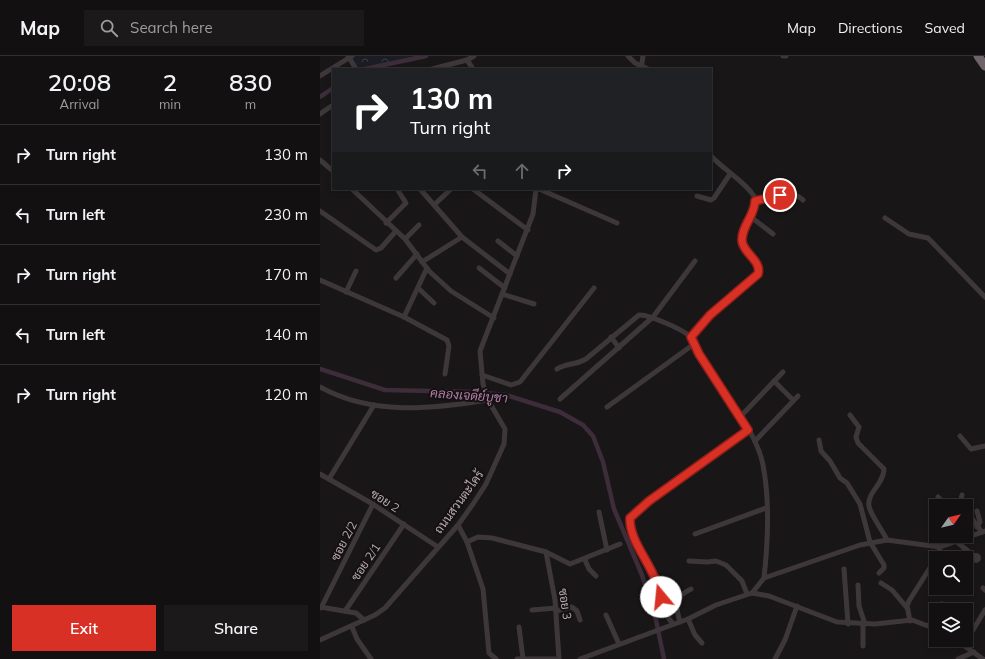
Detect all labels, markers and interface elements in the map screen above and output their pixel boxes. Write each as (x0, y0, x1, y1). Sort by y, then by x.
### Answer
search box (84, 10, 364, 46)
text: Map (20, 16, 60, 40)
icon: search (98, 17, 120, 39)
text: Search here (130, 18, 213, 37)
text: Map (787, 19, 816, 37)
text: Directions (838, 19, 903, 37)
text: Saved (925, 19, 965, 37)
text: 20:08 (48, 67, 111, 97)
text: 2 (163, 67, 177, 97)
text: 830 (229, 67, 272, 97)
text: 130 m (410, 81, 493, 116)
icon: right (344, 84, 396, 136)
text: Arrival (60, 96, 99, 112)
text: min (159, 96, 181, 112)
text: m (245, 96, 256, 112)
text: Turn right (410, 116, 490, 139)
icon: right (12, 144, 34, 166)
text: Turn right (46, 145, 116, 164)
text: 130 m (264, 145, 308, 164)
icon: left (469, 160, 491, 182)
icon: ahead (511, 160, 533, 182)
icon: right (553, 160, 575, 182)
pin (763, 178, 797, 212)
icon: arrive (769, 184, 791, 206)
icon: left (12, 204, 34, 226)
text: Turn left (46, 205, 105, 224)
text: 230 m (264, 205, 308, 224)
icon: right (12, 264, 34, 286)
text: Turn right (46, 265, 116, 284)
text: 170 m (264, 265, 308, 284)
icon: left (12, 324, 34, 346)
text: Turn left (46, 325, 105, 344)
text: 140 m (264, 325, 308, 344)
water label: คลองเจดีย์บูชา (429, 383, 508, 408)
icon: right (12, 384, 34, 406)
text: Turn right (46, 385, 116, 404)
text: 120 m (264, 385, 308, 404)
street label: ถนนสวนตะไคร้ (431, 466, 487, 536)
street label: ซอย 2 (368, 486, 403, 515)
north arrow (929, 499, 973, 543)
map controls (929, 499, 973, 647)
street label: ซอย 2/2 (327, 519, 360, 563)
street label: ซอย 2/1 (348, 540, 384, 583)
button: search (929, 551, 973, 595)
position arrow (640, 576, 682, 618)
street label: ซอย 3 (556, 587, 575, 621)
button: layers (929, 603, 973, 647)
button: Exit (12, 605, 156, 651)
button: Share (164, 605, 308, 651)

